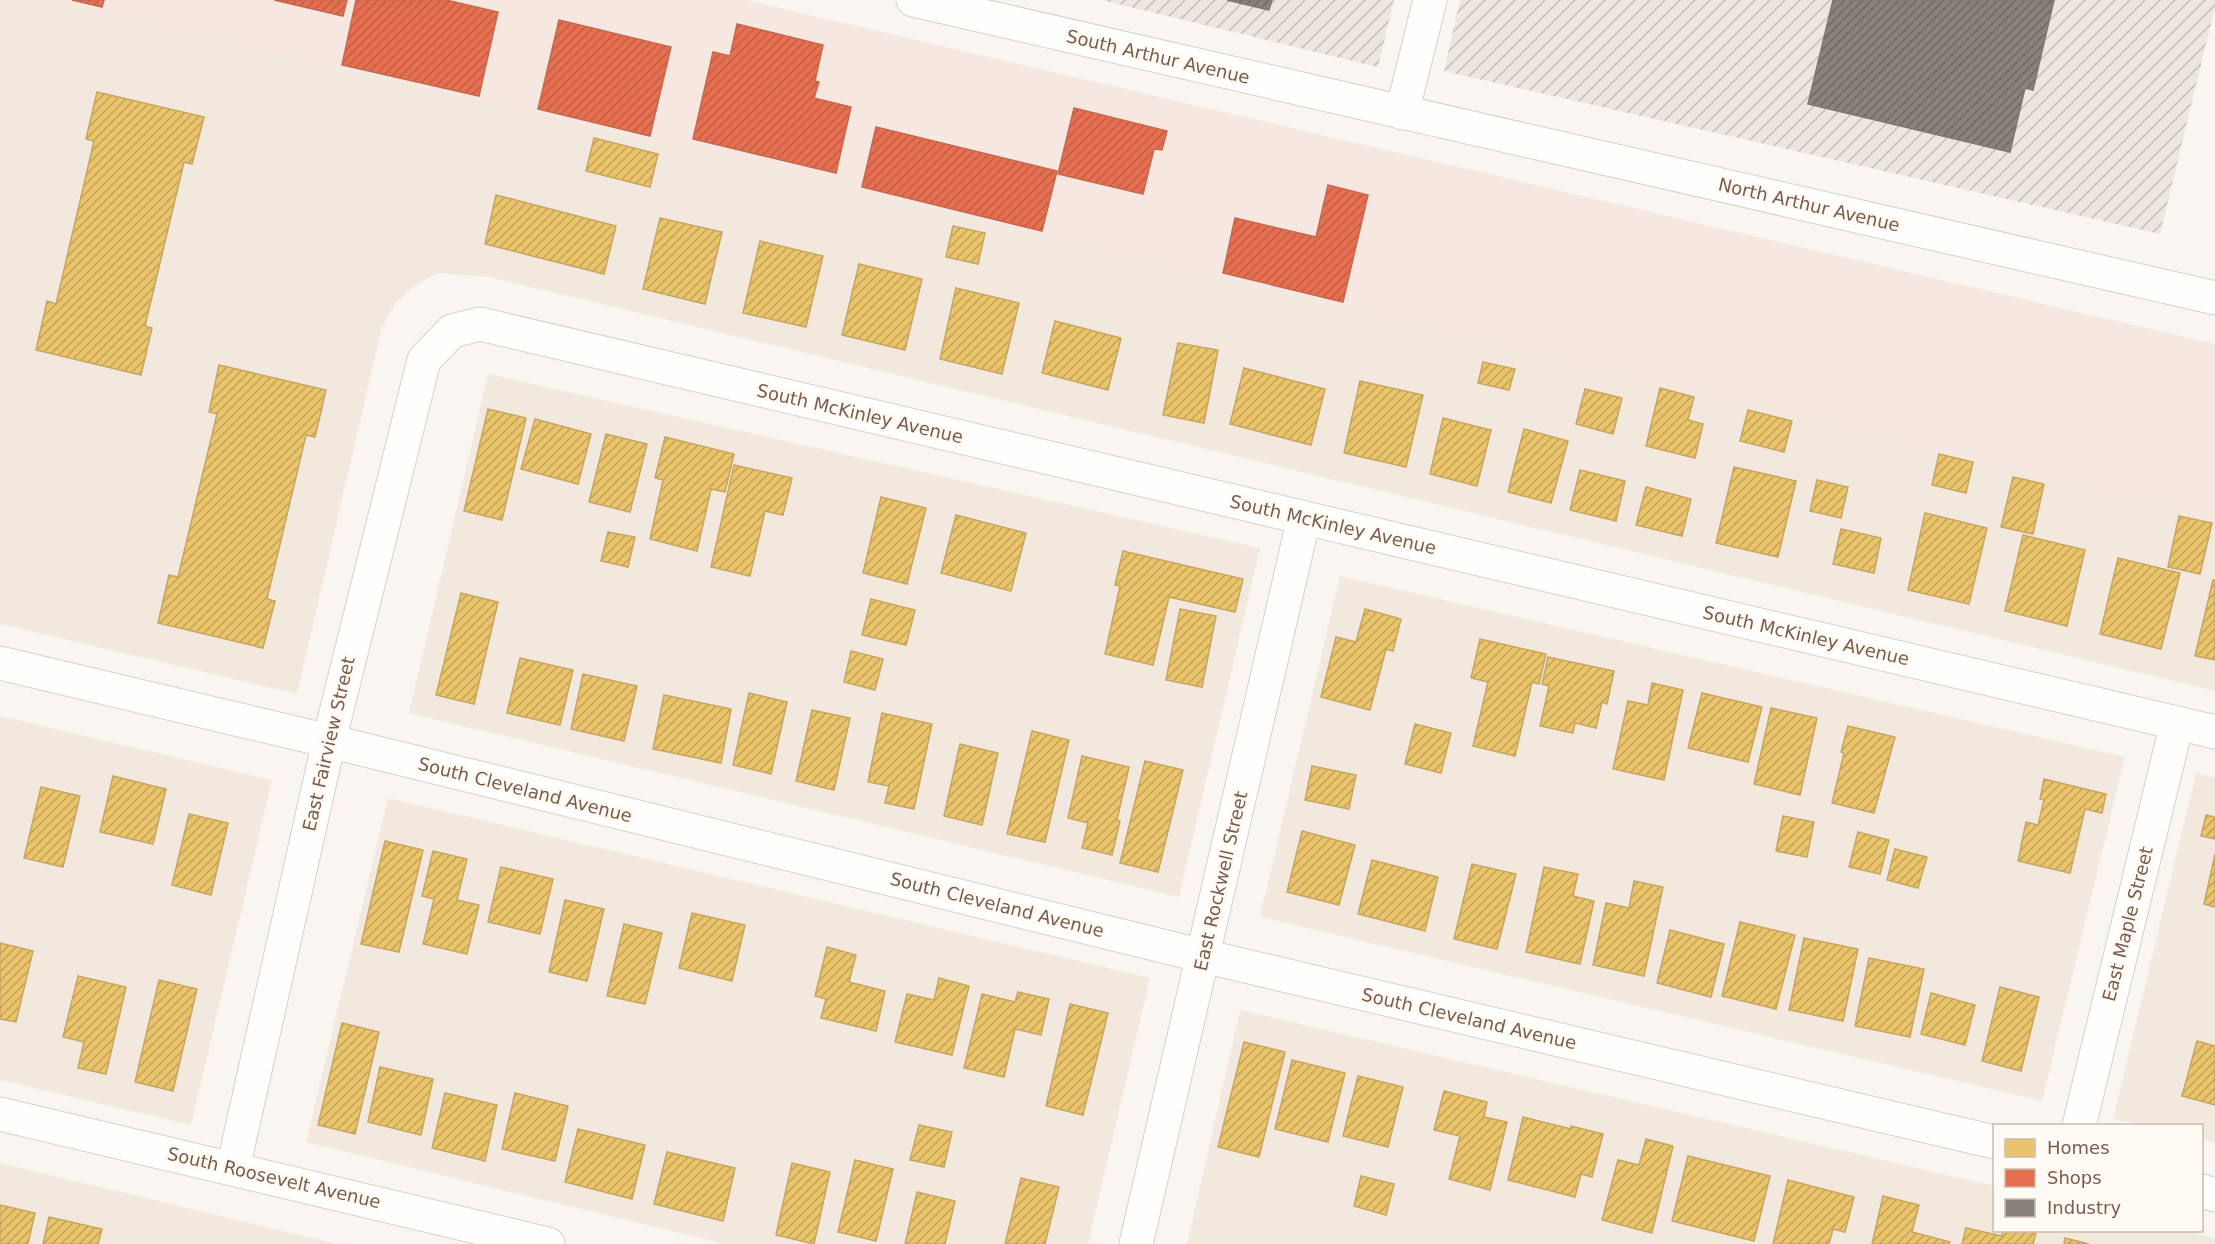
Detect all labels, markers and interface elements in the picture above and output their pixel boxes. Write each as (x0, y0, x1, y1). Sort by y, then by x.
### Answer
street label: South Arthur Avenue (1064, 25, 1252, 88)
street label: North Arthur Avenue (1716, 173, 1902, 236)
street label: South McKinley Avenue (755, 380, 965, 447)
street label: South McKinley Avenue (1228, 491, 1438, 558)
street label: South McKinley Avenue (1701, 602, 1911, 669)
street label: East Fairview Street (298, 655, 359, 833)
street label: South Cleveland Avenue (416, 753, 634, 826)
street label: East Rockwell Street (1190, 789, 1251, 973)
street label: East Maple Street (2098, 844, 2157, 1004)
street label: South Cleveland Avenue (888, 868, 1106, 941)
street label: South Cleveland Avenue (1360, 984, 1579, 1053)
legend (1993, 1124, 2203, 1232)
text: Homes (2047, 1137, 2110, 1158)
street label: South Roosevelt Avenue (165, 1143, 383, 1212)
text: Shops (2047, 1167, 2102, 1188)
text: Industry (2047, 1197, 2121, 1218)

